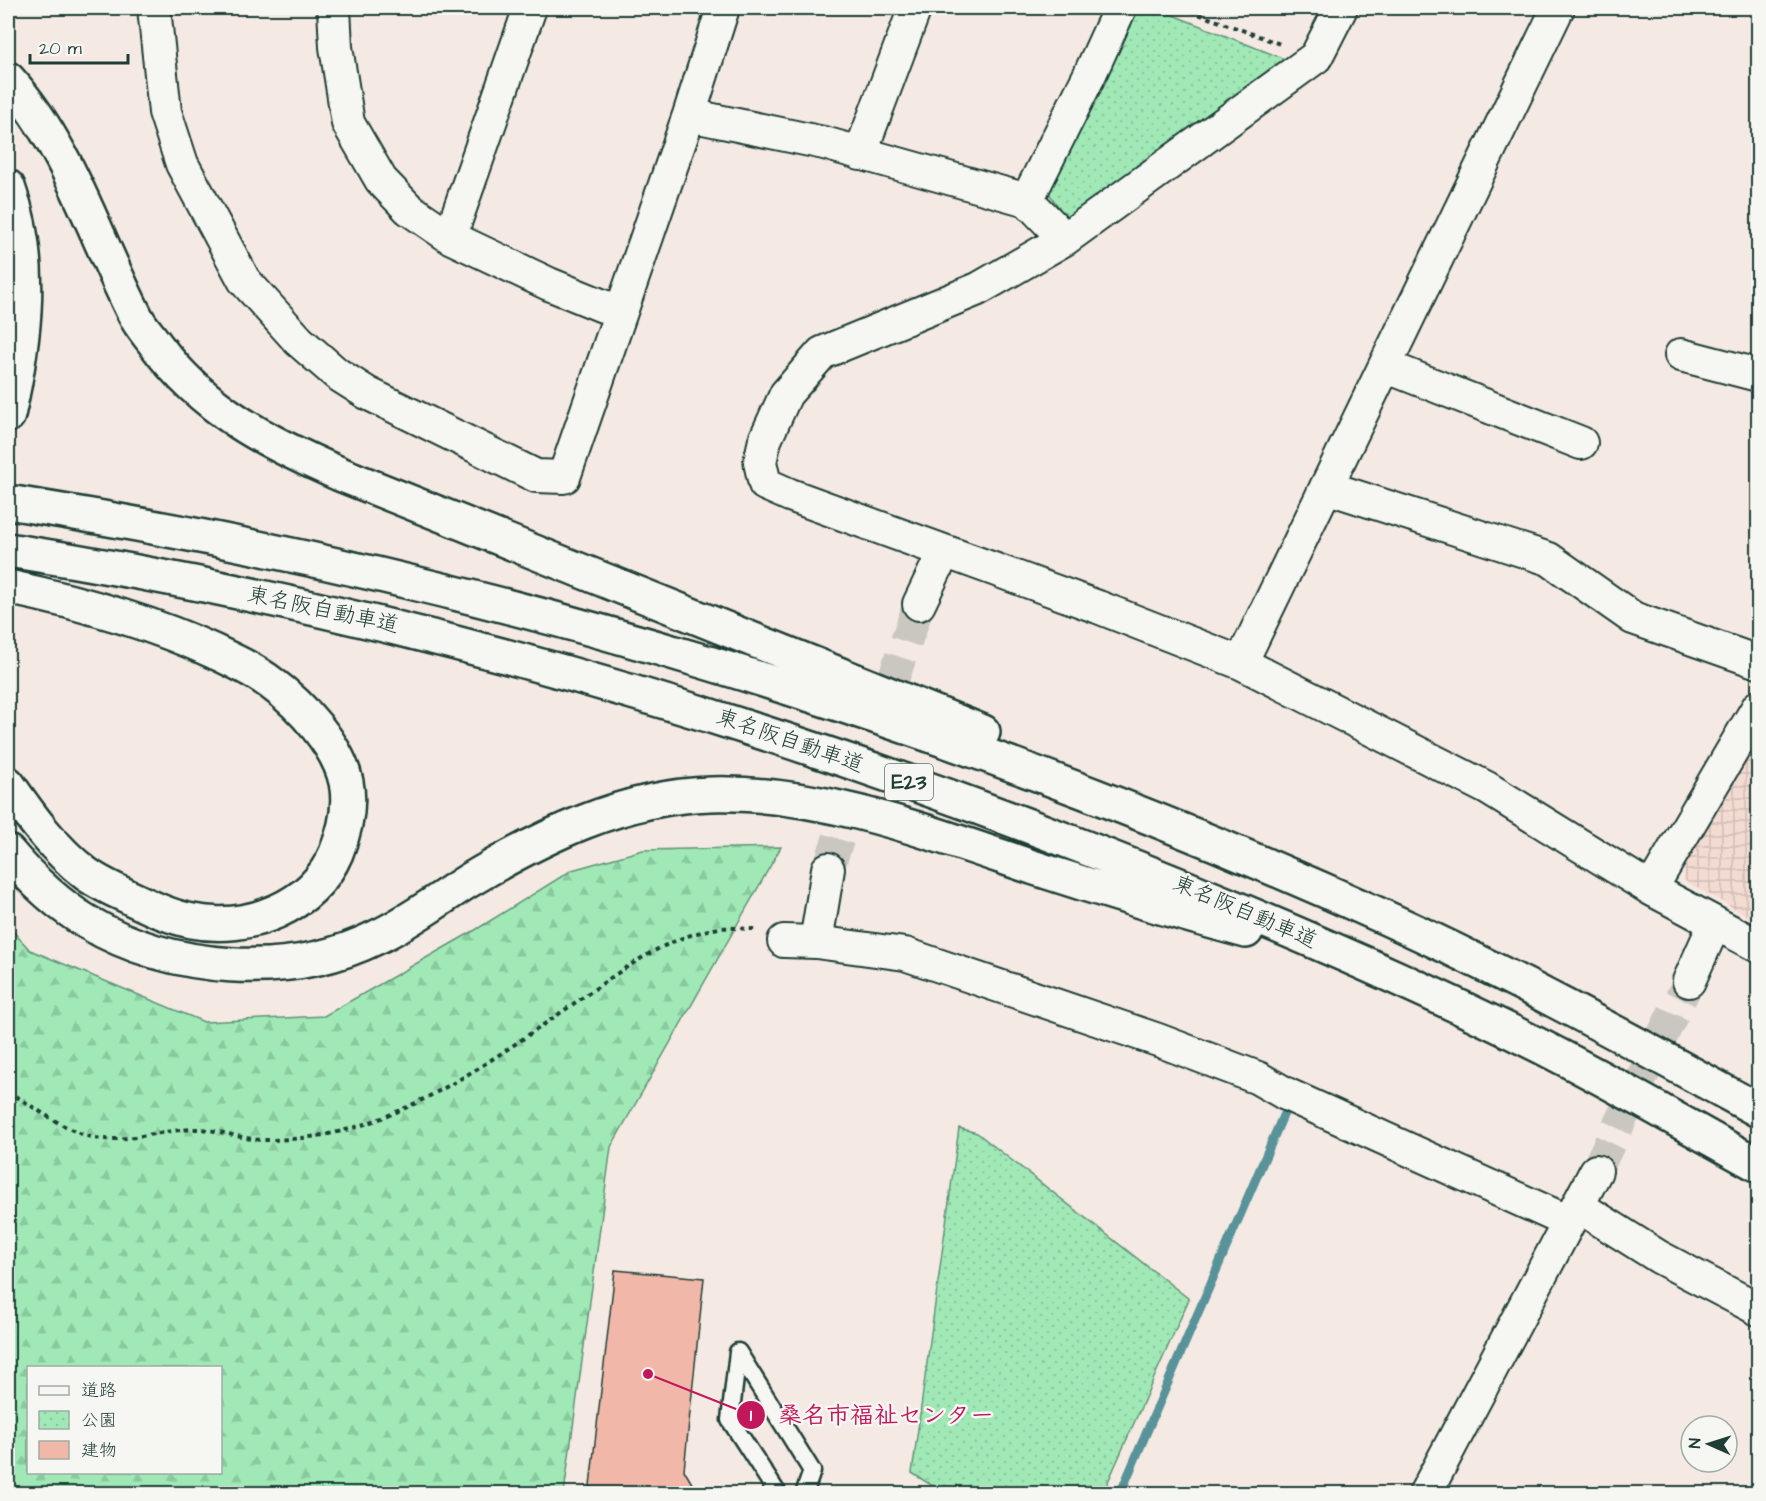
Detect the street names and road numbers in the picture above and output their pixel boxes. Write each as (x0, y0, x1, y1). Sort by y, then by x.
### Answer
street label: 東名阪自動車道 (244, 579, 402, 641)
street label: 東名阪自動車道 (712, 701, 868, 781)
road number: E23 (885, 764, 933, 800)
street label: 東名阪自動車道 (1168, 868, 1322, 956)

